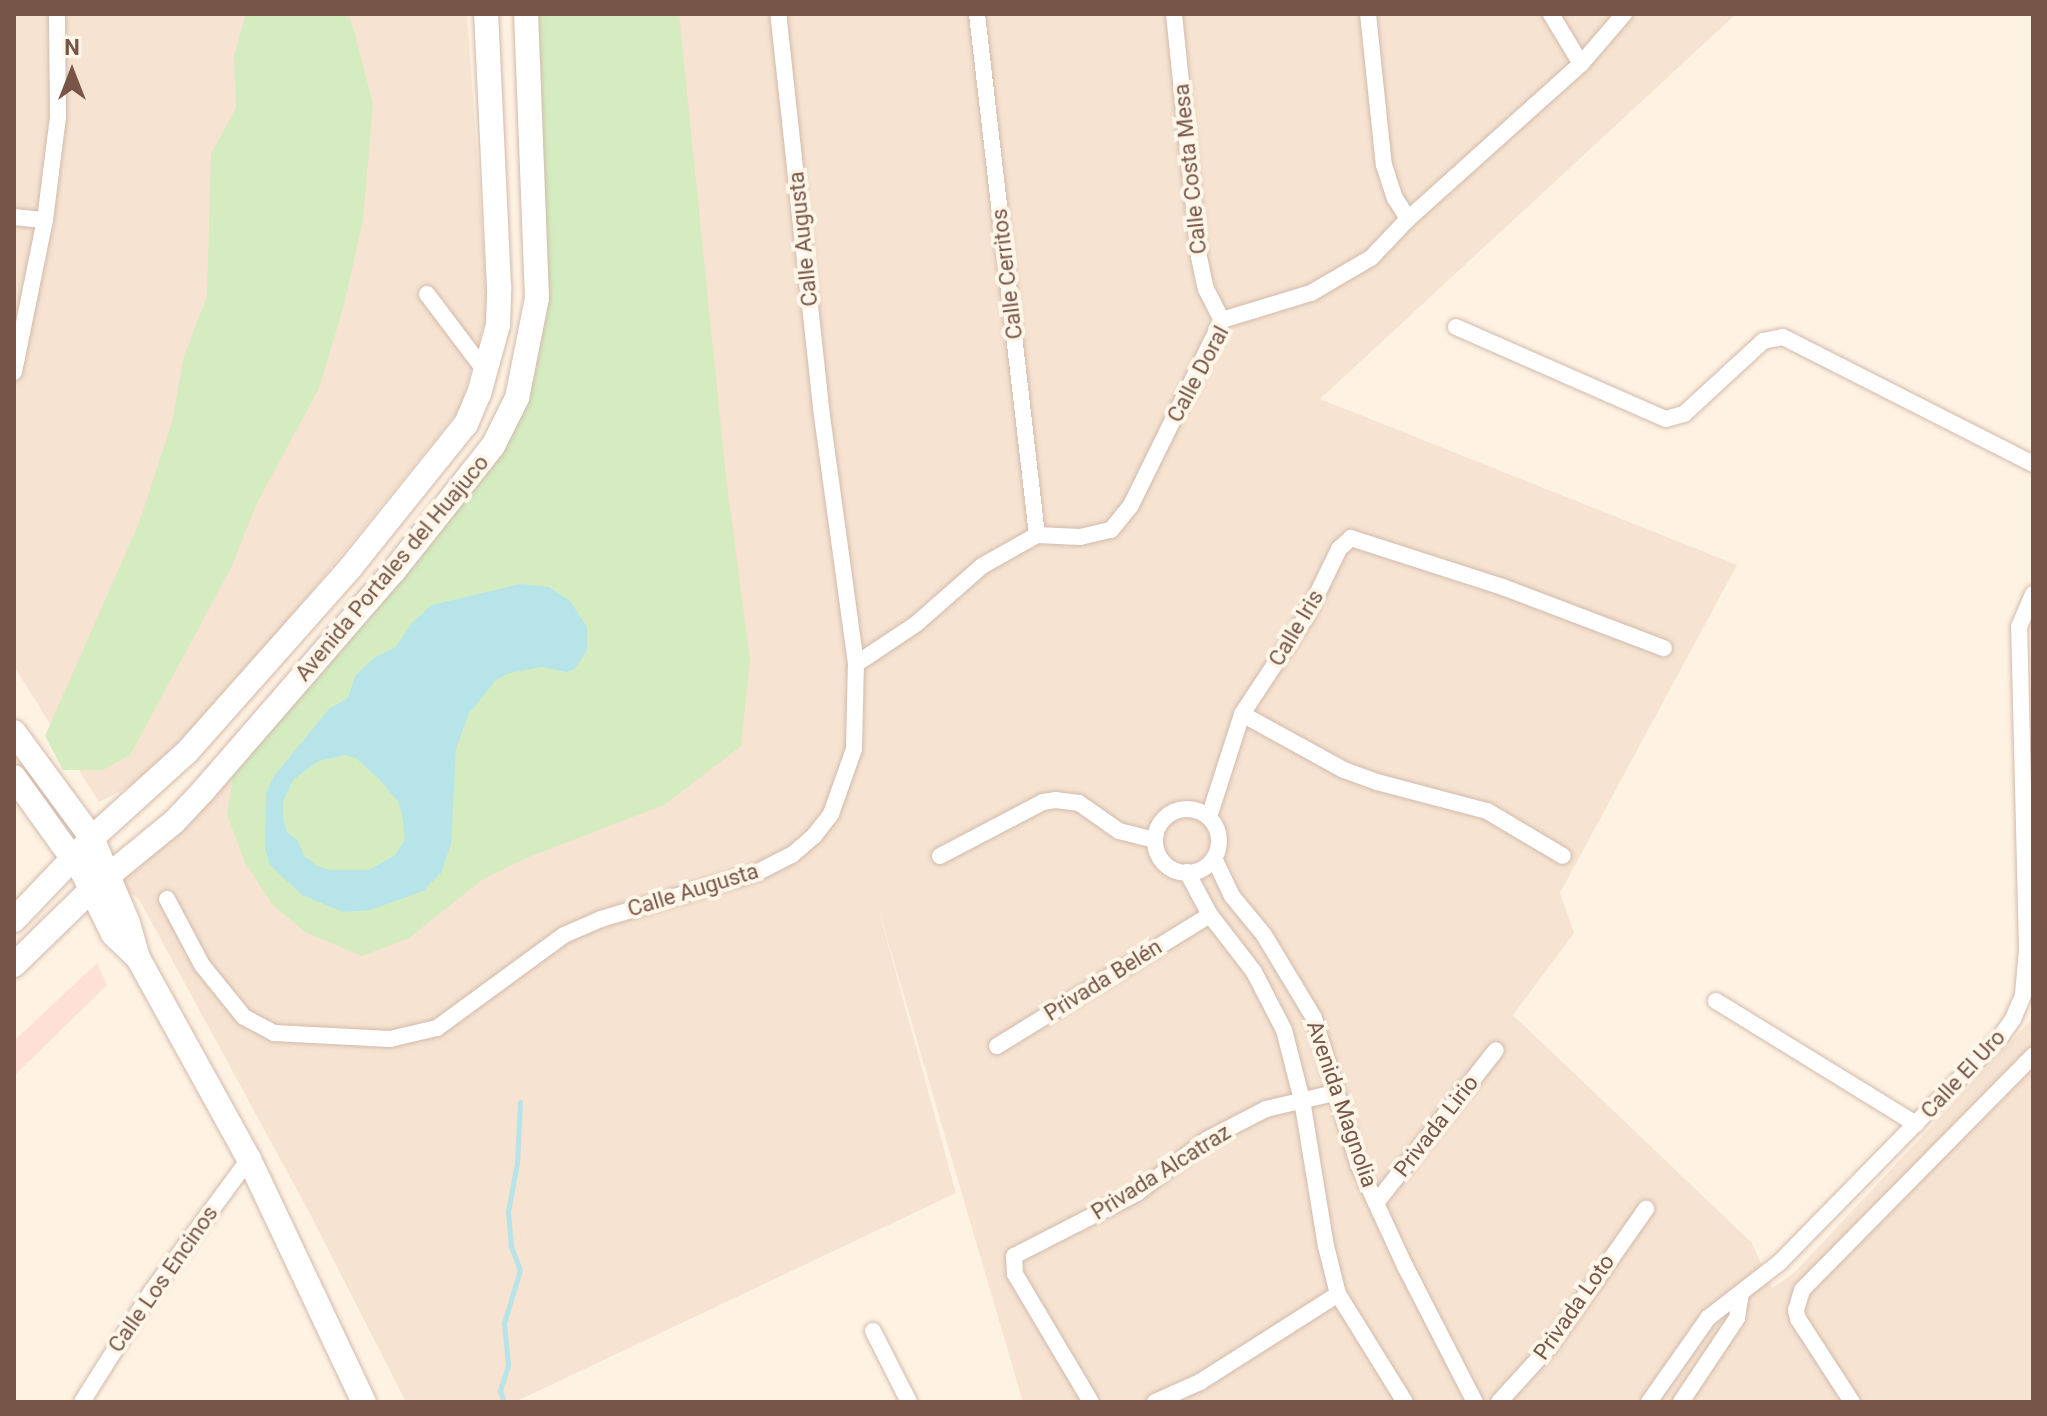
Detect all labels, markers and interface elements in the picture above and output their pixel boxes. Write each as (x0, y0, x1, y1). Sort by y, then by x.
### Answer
north arrow (32, 32, 112, 112)
text: N (64, 35, 80, 60)
street label: Calle Costa Mesa (1168, 83, 1212, 255)
street label: Calle Augusta (783, 170, 823, 308)
street label: Calle Cerritos (986, 207, 1028, 341)
street label: Calle Doral (1162, 321, 1234, 427)
street label: Avenida Portales del Huajuco (290, 450, 494, 686)
street label: Calle Iris (1263, 585, 1329, 671)
street label: Calle Augusta (624, 858, 762, 922)
street label: Privada Belén (1039, 933, 1167, 1027)
street label: Avenida Magnolia (1301, 1017, 1383, 1191)
street label: Calle El Uro (1915, 1024, 2011, 1124)
street label: Privada Lirio (1388, 1070, 1484, 1182)
street label: Privada Alcatraz (1086, 1119, 1236, 1225)
street label: Calle Los Encinos (103, 1201, 223, 1357)
street label: Privada Loto (1528, 1249, 1620, 1365)

